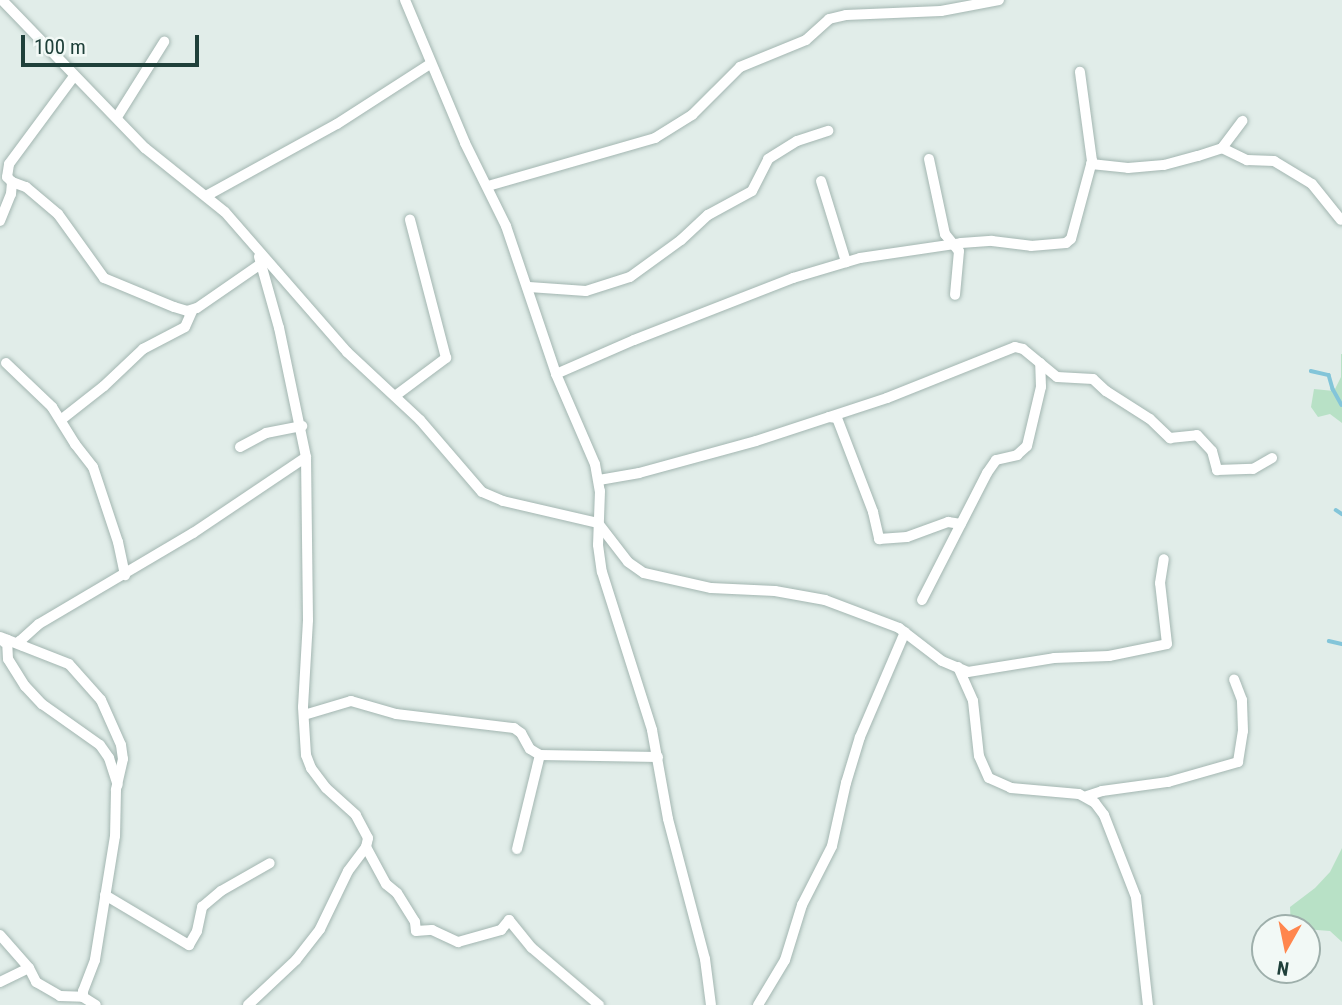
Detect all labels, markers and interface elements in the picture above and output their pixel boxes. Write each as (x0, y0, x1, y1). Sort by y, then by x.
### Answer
scale bar (24, 21, 203, 65)
text: 100 m (34, 35, 86, 59)
north arrow (1251, 914, 1321, 984)
text: N (1275, 956, 1291, 981)

